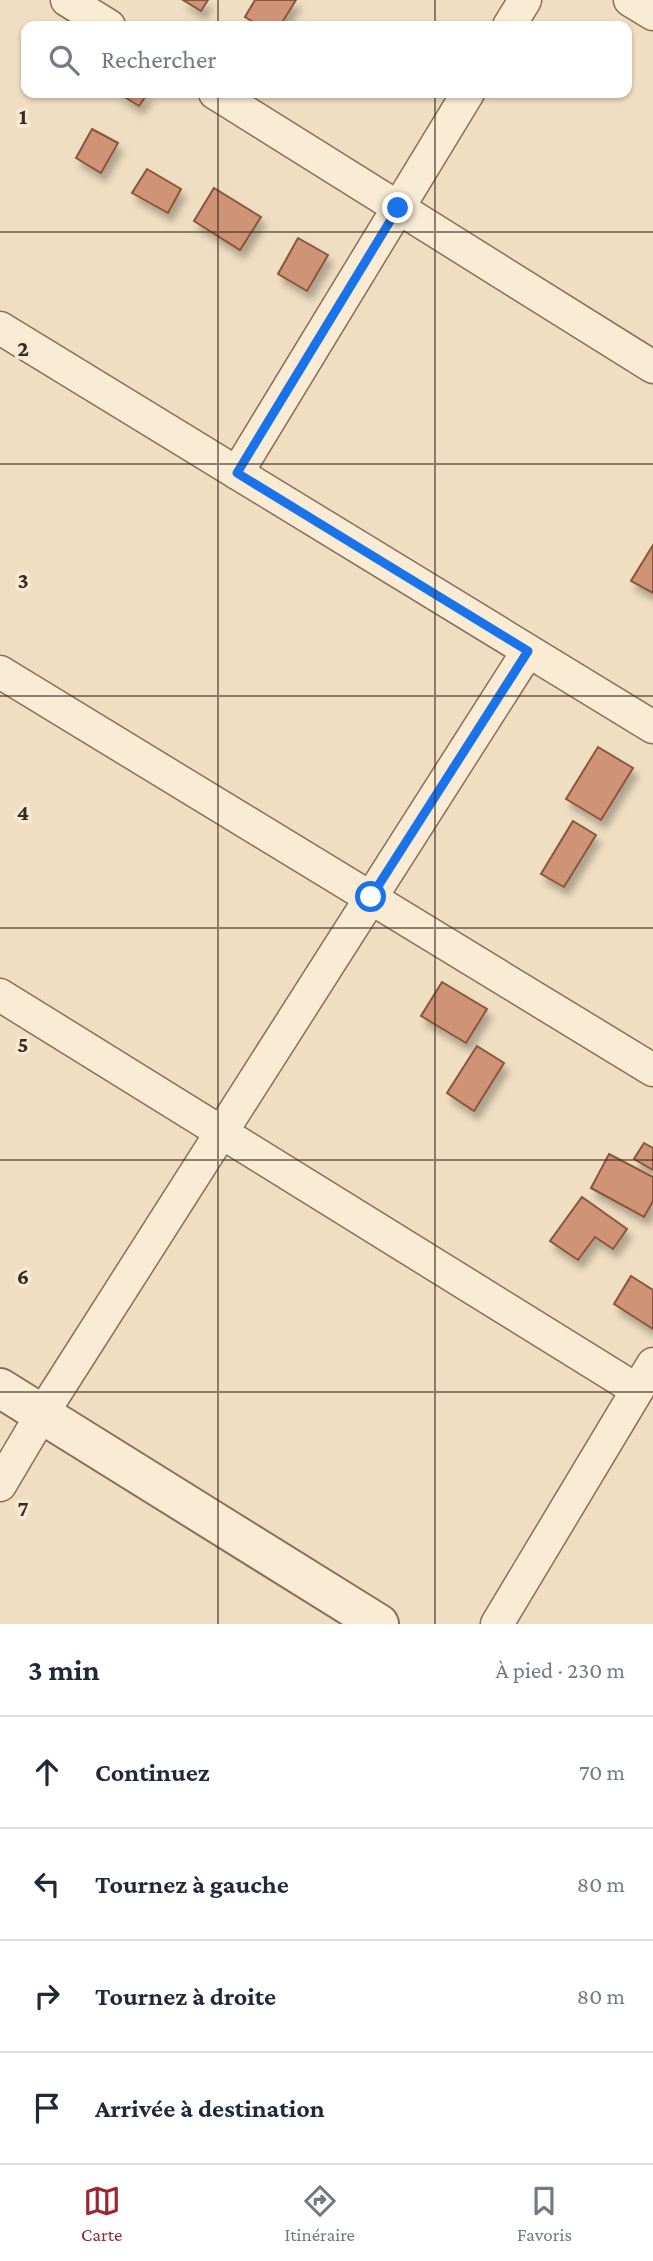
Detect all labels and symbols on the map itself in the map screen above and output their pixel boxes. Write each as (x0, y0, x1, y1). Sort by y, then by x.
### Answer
text: 1 (19, 103, 28, 129)
route end (382, 192, 413, 223)
text: 2 (17, 335, 29, 361)
text: 3 (17, 567, 29, 593)
text: 4 (17, 799, 29, 825)
route start (355, 881, 386, 912)
text: 5 (17, 1031, 29, 1057)
text: 6 (17, 1263, 29, 1289)
text: 7 (17, 1495, 29, 1521)

